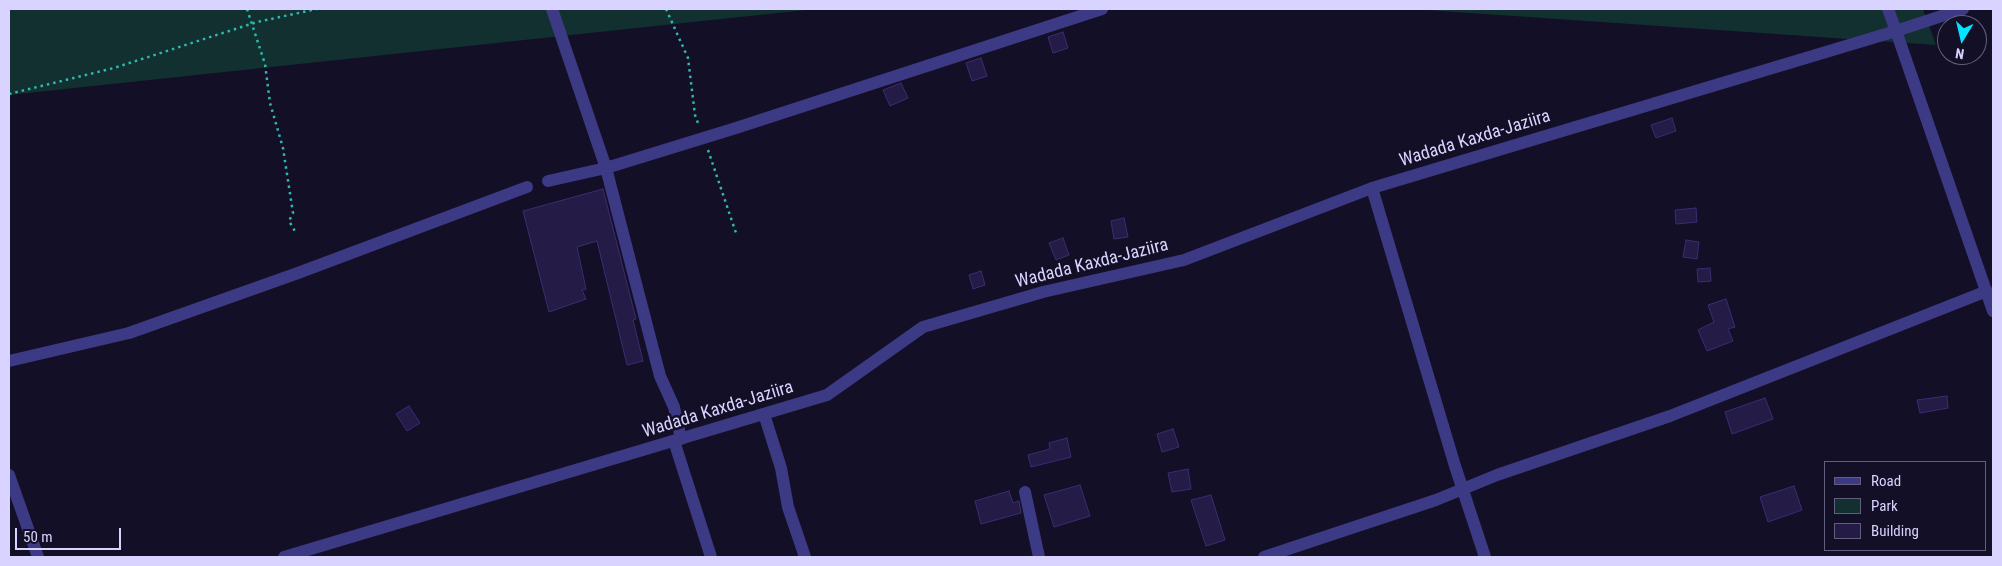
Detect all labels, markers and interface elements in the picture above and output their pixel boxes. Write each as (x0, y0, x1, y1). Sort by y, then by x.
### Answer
north arrow (1937, 15, 1987, 65)
text: N (1954, 45, 1965, 62)
street label: Wadada Kaxda-Jaziira (1397, 106, 1553, 172)
street label: Wadada Kaxda-Jaziira (1013, 235, 1171, 293)
street label: Wadada Kaxda-Jaziira (640, 377, 796, 443)
legend (1824, 461, 1987, 551)
text: Road (1871, 472, 1901, 490)
text: Park (1871, 497, 1898, 515)
scale bar (18, 518, 124, 550)
text: Building (1871, 522, 1919, 540)
text: 50 m (23, 528, 53, 546)

